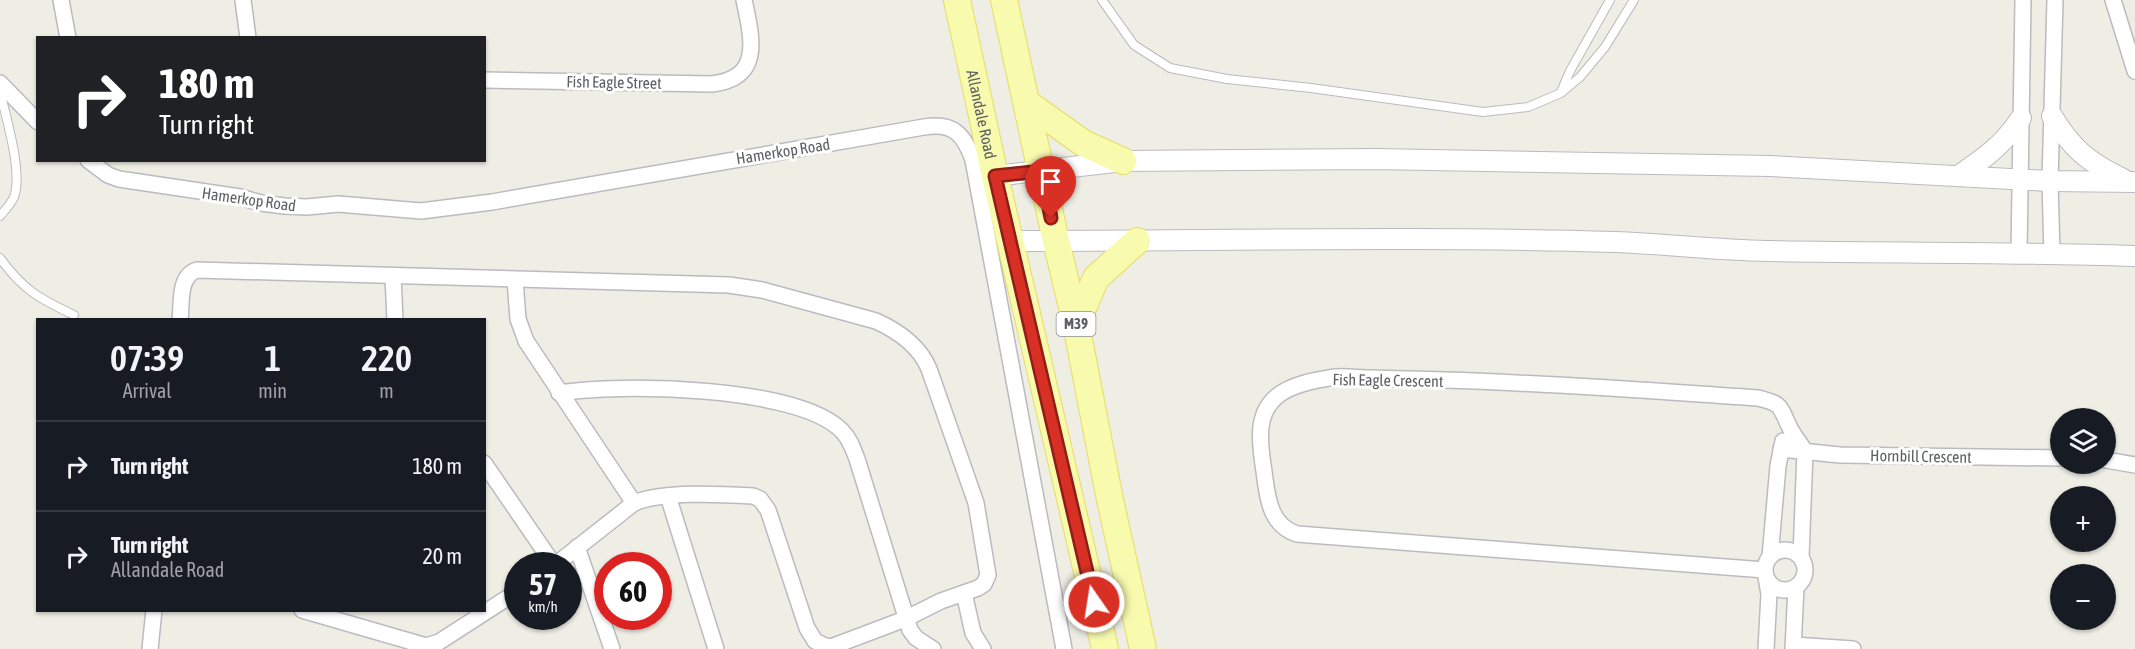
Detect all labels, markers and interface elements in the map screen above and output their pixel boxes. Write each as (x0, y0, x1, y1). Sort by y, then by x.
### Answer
text: 180 m (159, 59, 254, 107)
icon: right (60, 60, 138, 138)
street label: Allandale Road (963, 68, 1000, 161)
street label: Fish Eagle Street (566, 72, 662, 93)
text: Turn right (159, 109, 254, 140)
street label: Hamerkop Road (735, 135, 831, 168)
pin (1025, 156, 1076, 218)
icon: arrive (1034, 165, 1067, 198)
street label: Hamerkop Road (201, 183, 297, 216)
road number: M39 (1056, 312, 1096, 336)
text: 07:39 (110, 337, 184, 379)
text: 1 (264, 337, 281, 379)
text: 220 (361, 337, 412, 379)
street label: Fish Eagle Crescent (1332, 370, 1444, 391)
text: Arrival (123, 379, 172, 402)
text: min (258, 379, 287, 402)
text: m (379, 379, 394, 402)
map controls (2050, 408, 2116, 630)
button: layers (2050, 408, 2116, 474)
street label: Hornbill Crescent (1870, 446, 1972, 466)
icon: right (60, 450, 93, 483)
text: Turn right (111, 453, 188, 479)
text: 180 m (412, 453, 462, 479)
button: + (2050, 486, 2116, 552)
text: Turn right (111, 532, 188, 558)
icon: right (60, 540, 93, 573)
text: 20 m (422, 543, 462, 569)
speed limit sign: 60 (594, 552, 672, 630)
text: Allandale Road (111, 558, 224, 581)
button: − (2050, 564, 2116, 630)
text: 57 (529, 567, 557, 601)
position arrow (1062, 570, 1126, 634)
text: km/h (528, 598, 558, 615)

